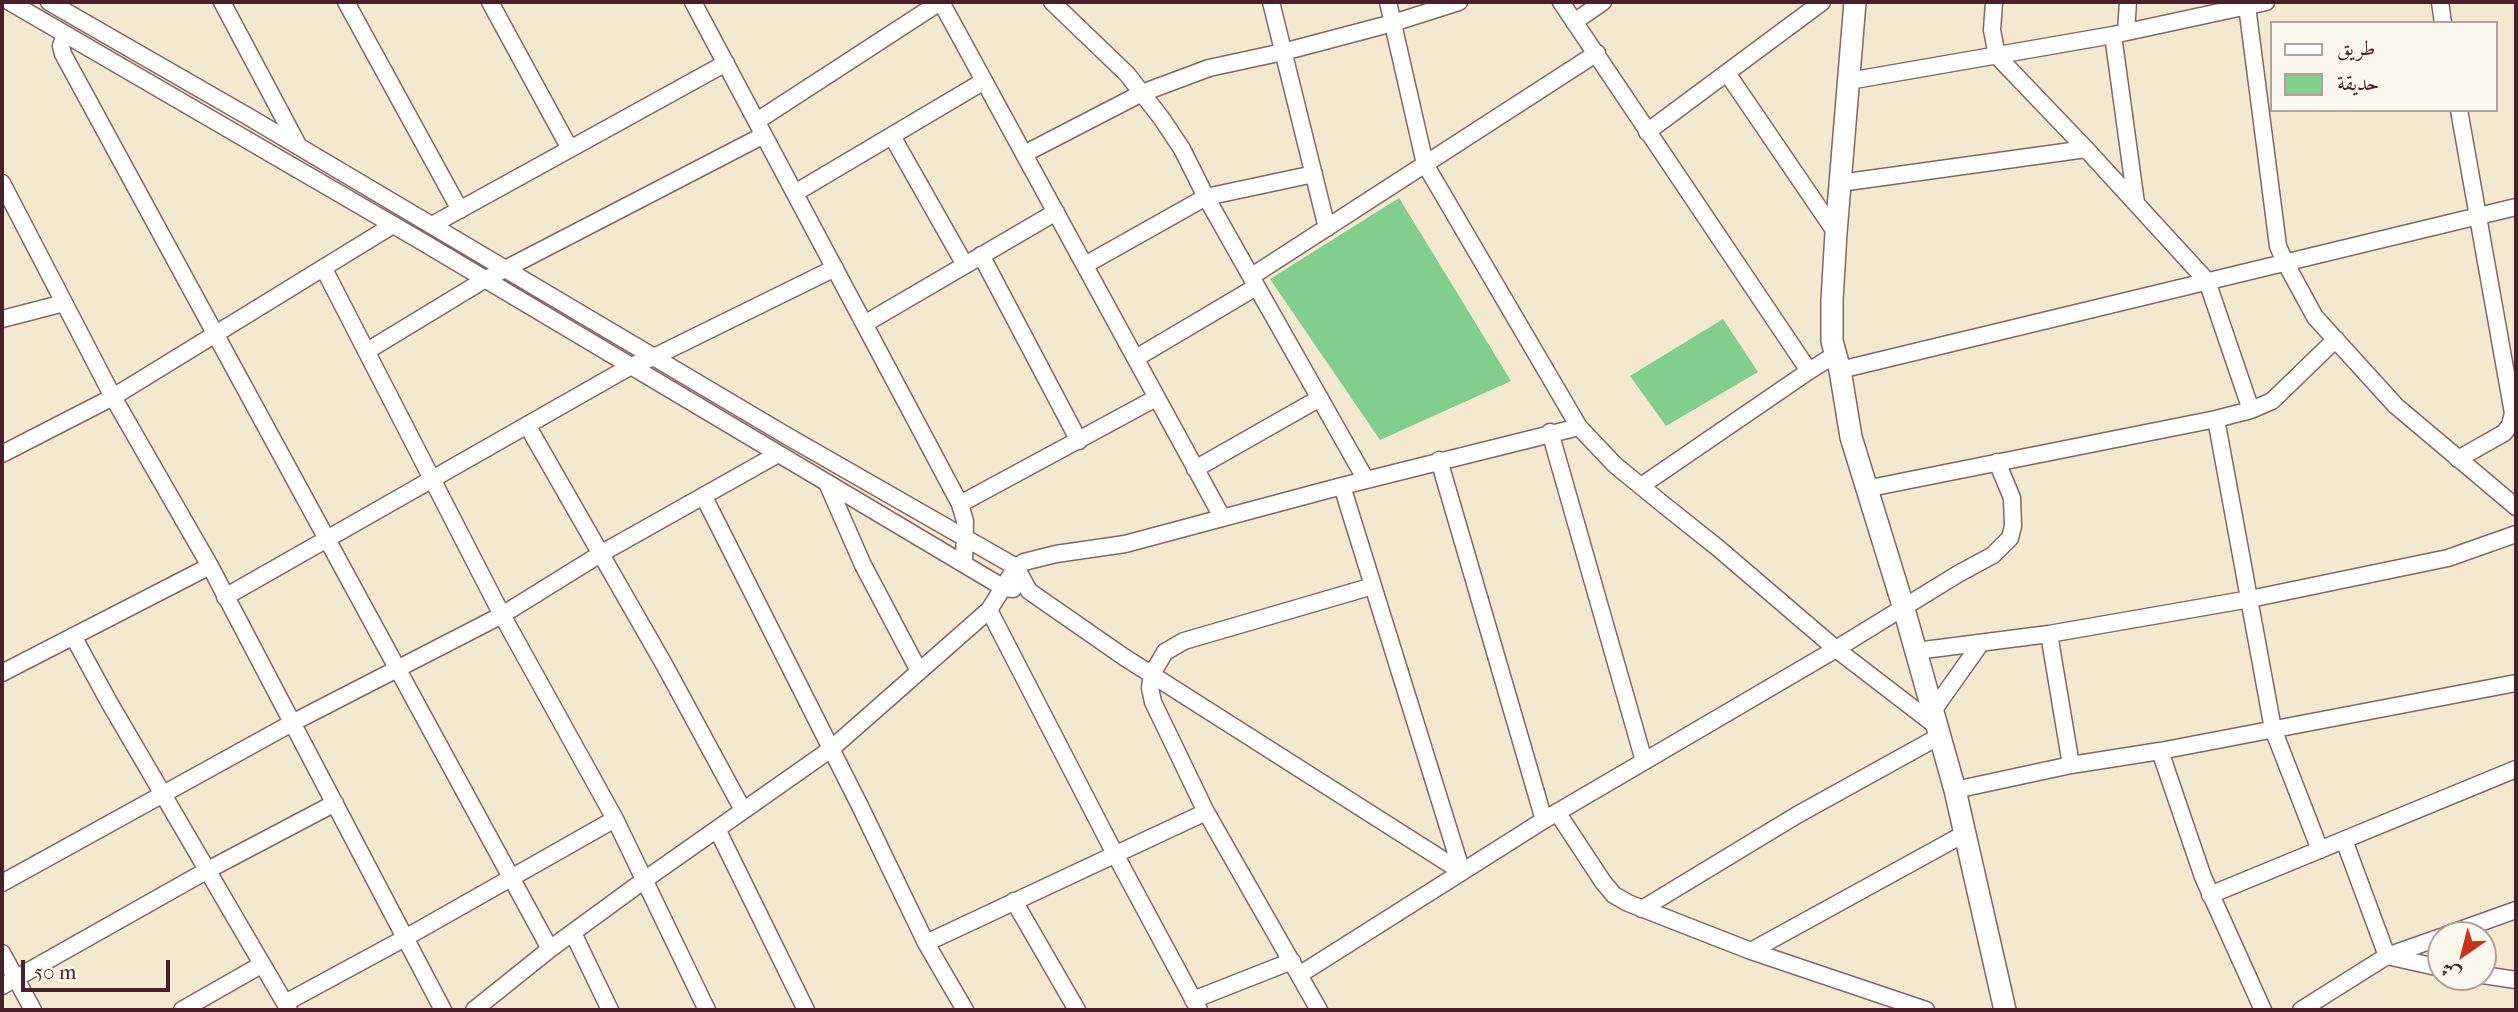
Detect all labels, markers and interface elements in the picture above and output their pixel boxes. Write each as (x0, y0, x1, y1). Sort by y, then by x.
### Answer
legend (2270, 21, 2497, 112)
text: طريق (2337, 36, 2375, 60)
text: حديقة (2337, 71, 2380, 95)
north arrow (2427, 921, 2497, 991)
scale bar (24, 946, 173, 990)
text: ش (2437, 957, 2465, 986)
text: 50 m (34, 960, 77, 984)

